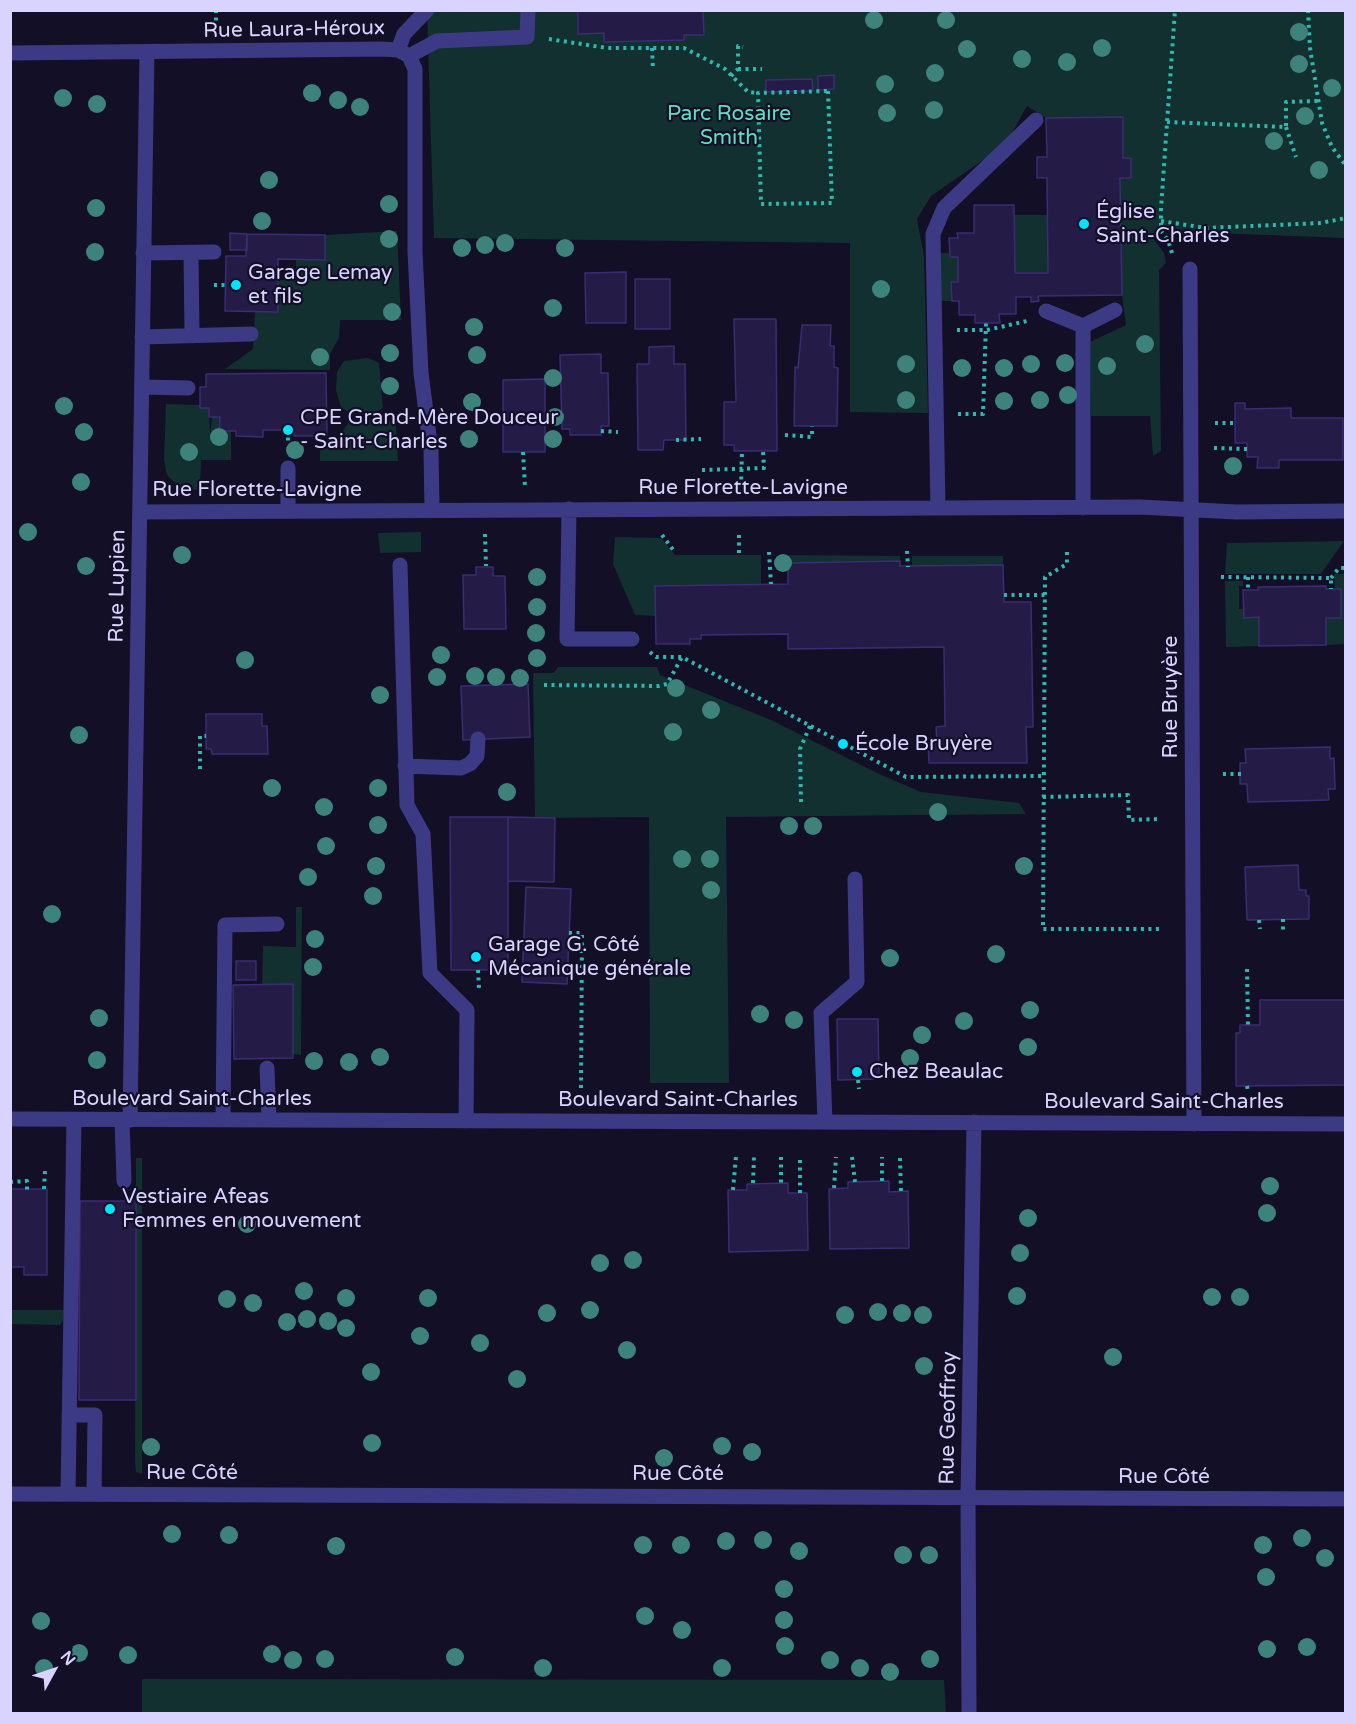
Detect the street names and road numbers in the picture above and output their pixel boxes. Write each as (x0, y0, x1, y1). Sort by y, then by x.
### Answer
street label: Rue Laura-Héroux (203, 16, 385, 44)
street label: Rue Florette-Lavigne (638, 475, 848, 501)
street label: Rue Florette-Lavigne (152, 477, 362, 503)
street label: Rue Lupien (104, 529, 132, 643)
street label: Rue Bruyère (1158, 636, 1184, 758)
street label: Boulevard Saint-Charles (72, 1086, 312, 1112)
street label: Boulevard Saint-Charles (558, 1087, 798, 1113)
street label: Boulevard Saint-Charles (1044, 1089, 1284, 1115)
street label: Rue Geoffroy (935, 1351, 963, 1485)
street label: Rue Côté (146, 1460, 238, 1486)
street label: Rue Côté (632, 1461, 724, 1487)
street label: Rue Côté (1118, 1464, 1210, 1490)

